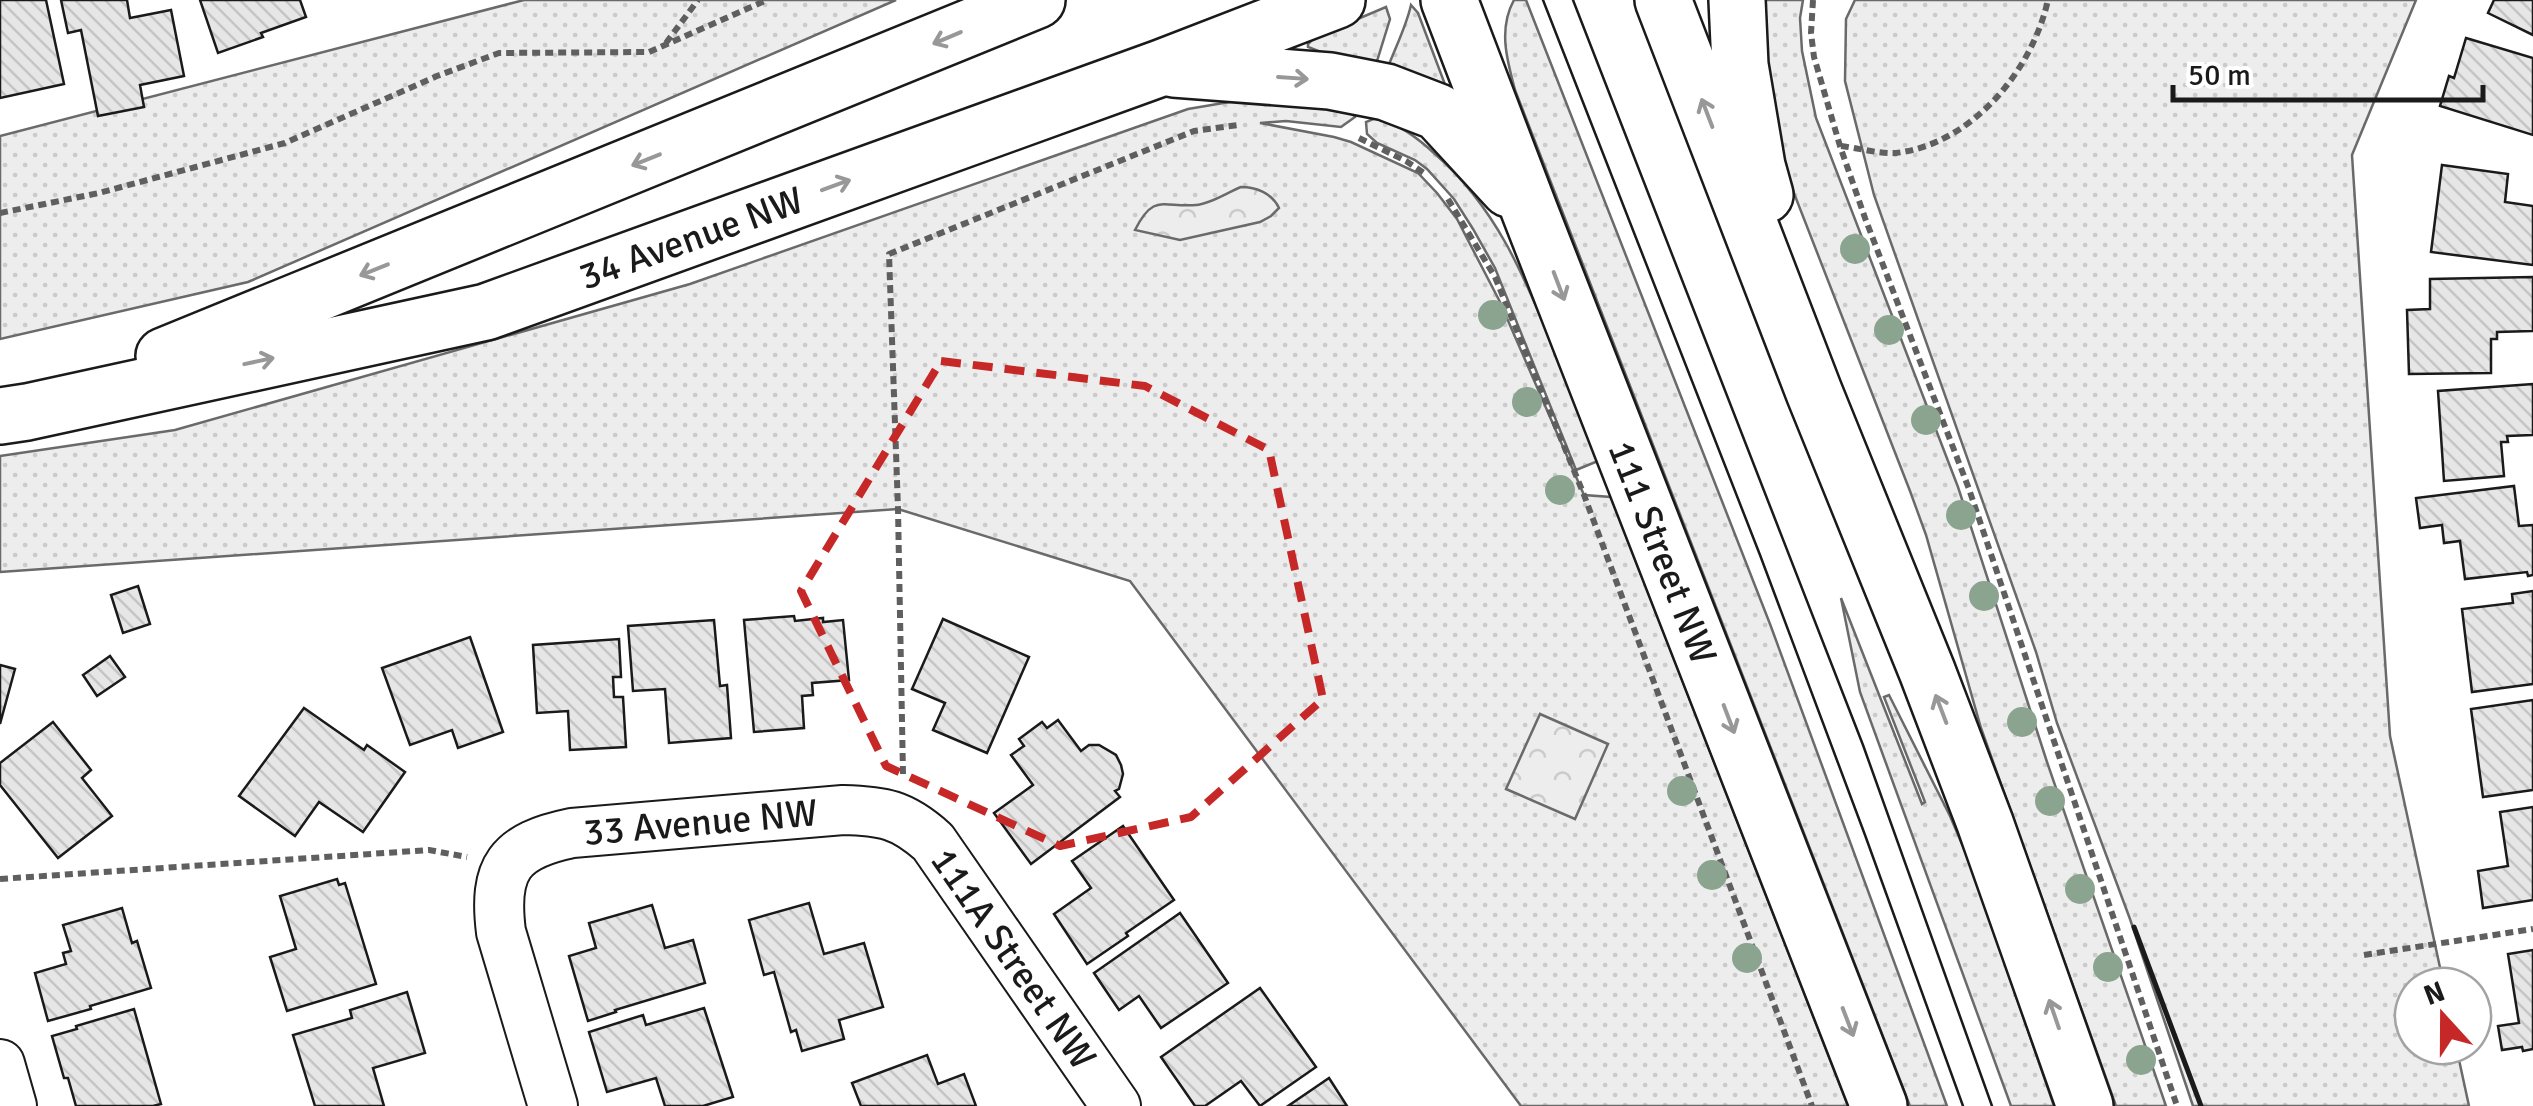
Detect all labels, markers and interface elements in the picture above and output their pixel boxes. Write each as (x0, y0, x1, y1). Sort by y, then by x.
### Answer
one-way arrow (932, 30, 963, 48)
scale bar (2173, 40, 2483, 102)
text: 50 m (2188, 57, 2251, 94)
one-way arrow (1277, 69, 1309, 88)
one-way arrow (1697, 99, 1715, 130)
one-way arrow (631, 152, 662, 170)
one-way arrow (820, 175, 852, 193)
street label: 34 Avenue NW (573, 176, 809, 300)
one-way arrow (360, 262, 390, 280)
one-way arrow (1551, 271, 1569, 301)
one-way arrow (242, 351, 274, 370)
street label: 111 Street NW (1598, 434, 1727, 670)
one-way arrow (1931, 694, 1949, 725)
one-way arrow (1721, 703, 1739, 734)
street label: 33 Avenue NW (581, 789, 819, 855)
street label: 111A Street NW (921, 839, 1107, 1078)
north arrow (2393, 966, 2493, 1066)
text: N (2419, 974, 2450, 1013)
one-way arrow (2044, 999, 2062, 1030)
one-way arrow (1840, 1006, 1858, 1036)

